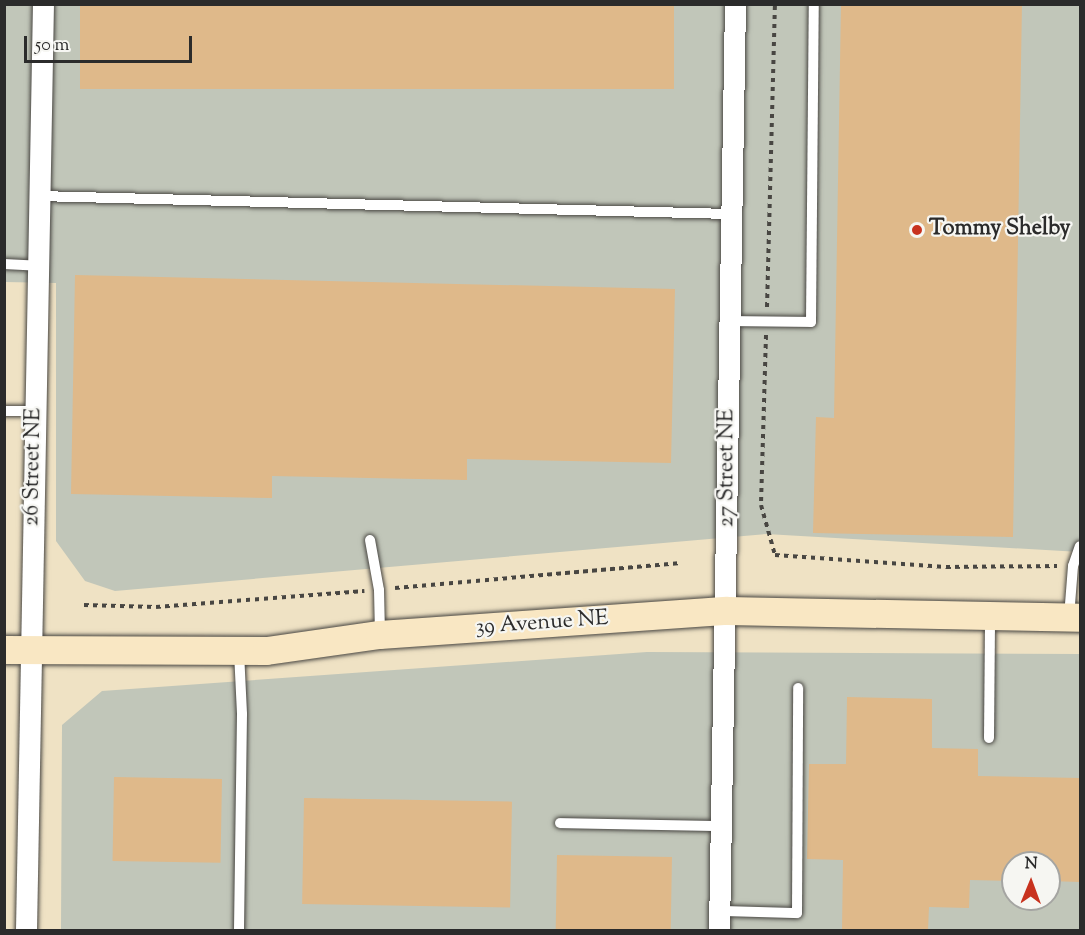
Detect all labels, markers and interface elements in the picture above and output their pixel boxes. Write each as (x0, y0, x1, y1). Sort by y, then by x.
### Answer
scale bar (27, 24, 195, 62)
text: 50 m (35, 33, 69, 59)
place label: Tommy Shelby (929, 217, 1071, 243)
marker: Tommy Shelby (910, 223, 924, 237)
street label: 26 Street NE (20, 408, 48, 526)
street label: 27 Street NE (715, 409, 741, 527)
street label: 39 Avenue NE (475, 606, 609, 642)
north arrow (1001, 851, 1061, 911)
text: N (1025, 853, 1038, 876)

